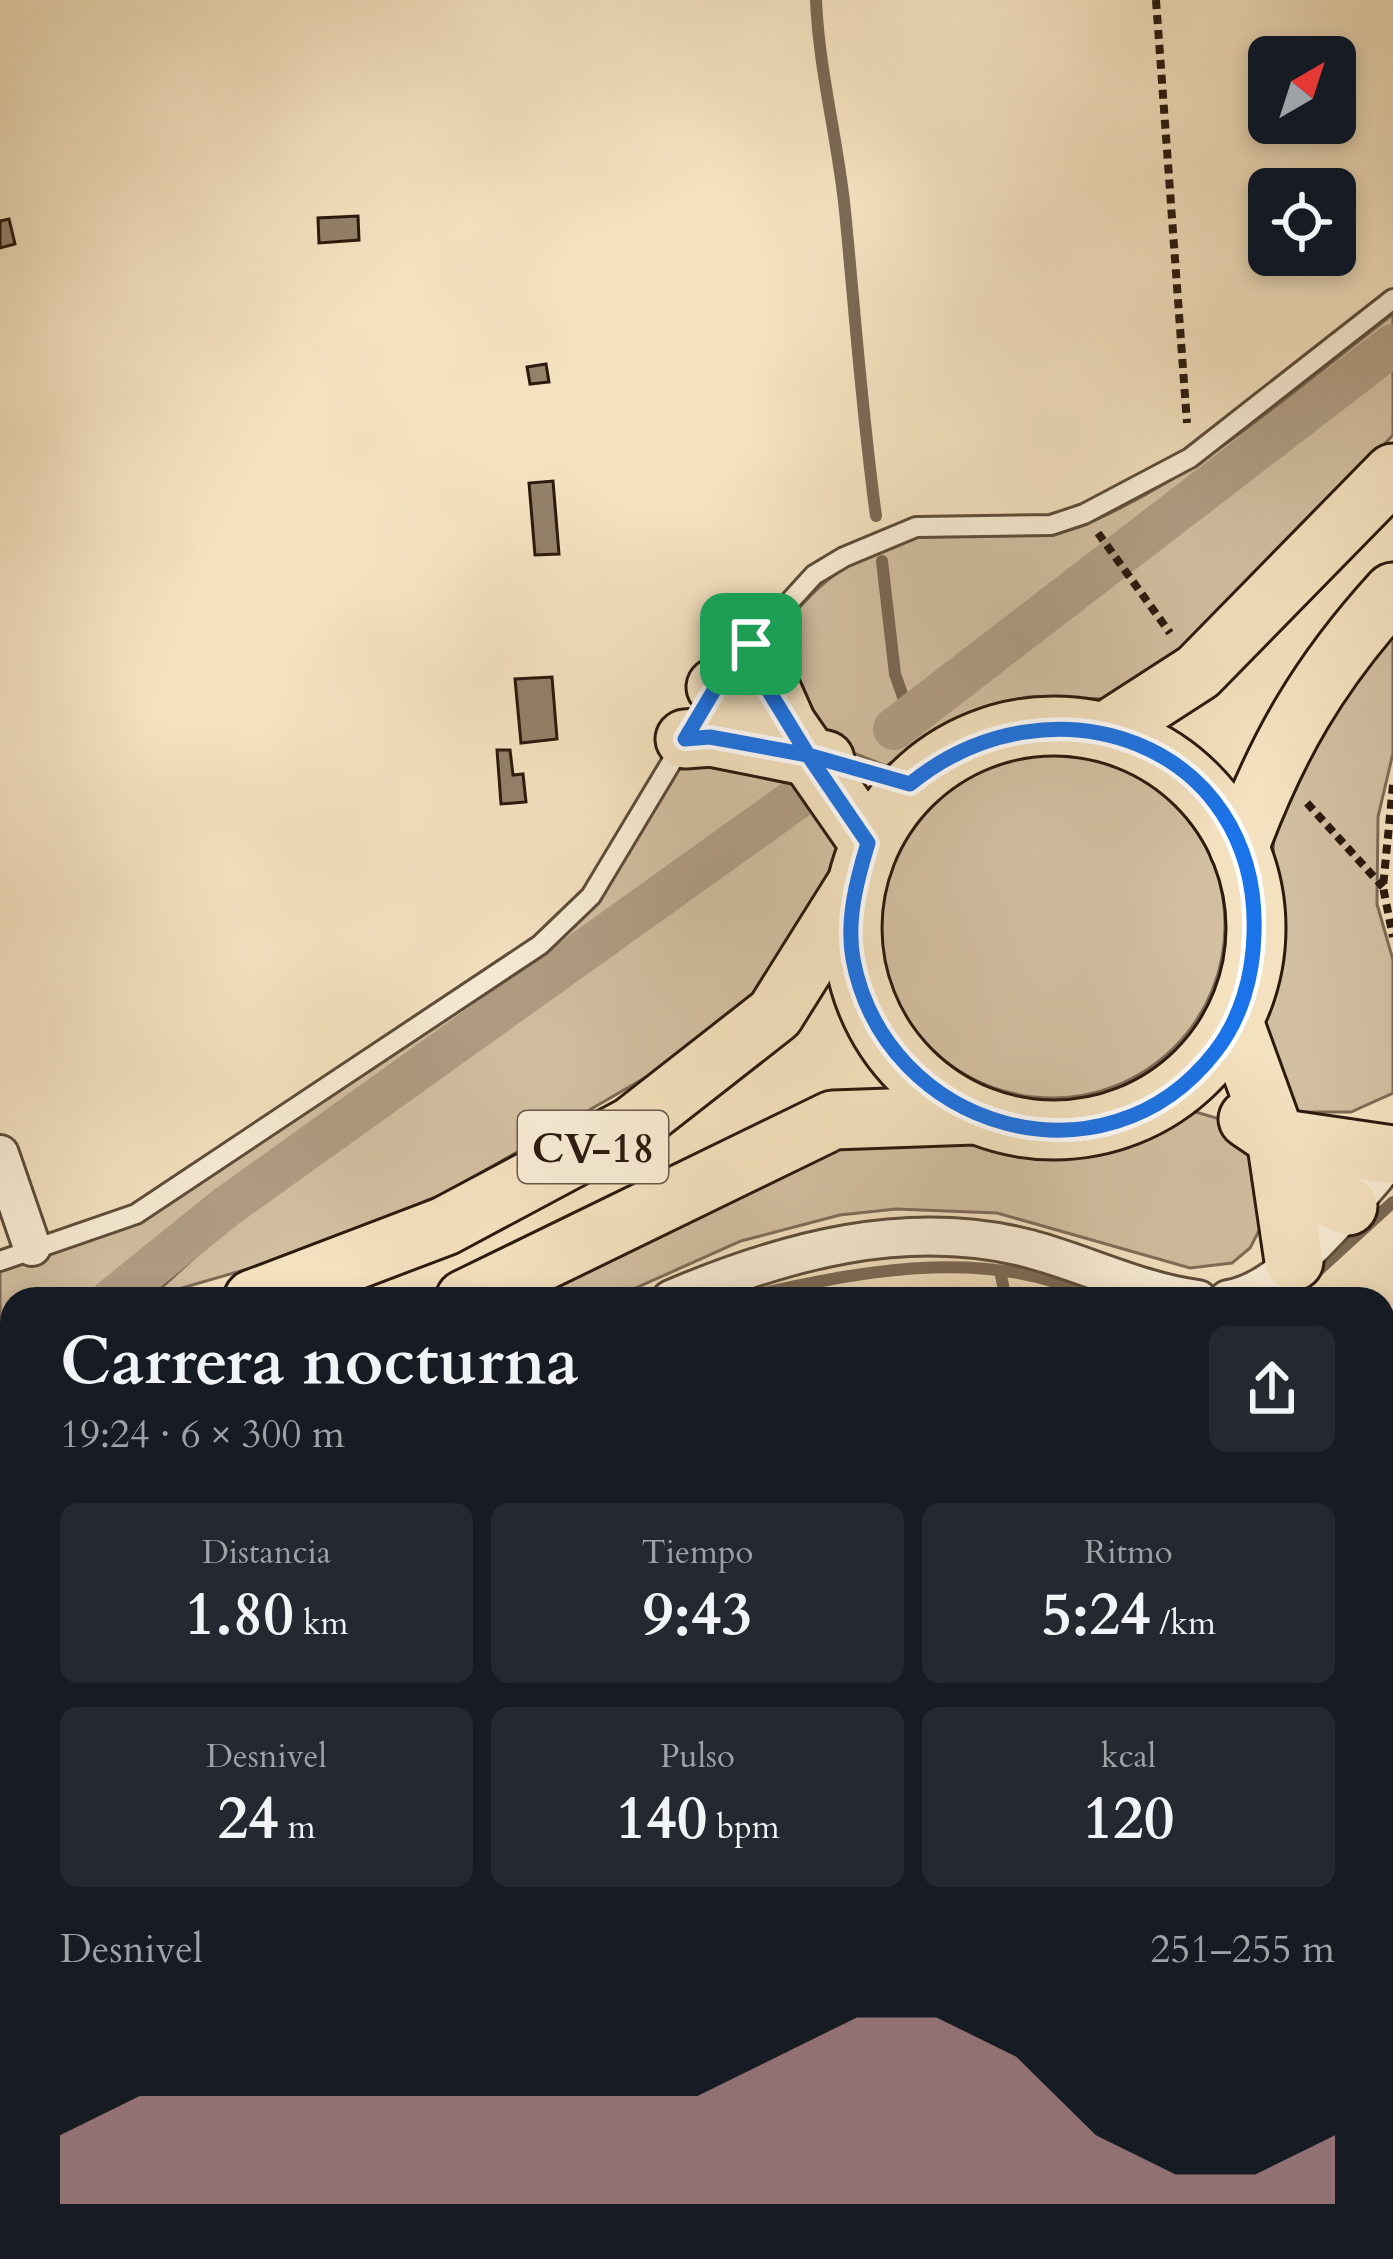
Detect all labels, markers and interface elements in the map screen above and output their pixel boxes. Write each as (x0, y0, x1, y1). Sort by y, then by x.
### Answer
north arrow (1248, 36, 1356, 144)
map controls (1248, 36, 1356, 276)
button: locate (1248, 168, 1356, 276)
pin (700, 593, 802, 695)
icon: arrive (718, 611, 784, 677)
road number: CV-18 (518, 1111, 668, 1183)
text: Carrera nocturna (60, 1318, 579, 1407)
button: share (1209, 1326, 1335, 1452)
text: 19:24 · 6 × 300 m (60, 1408, 345, 1461)
text: Distancia (202, 1530, 331, 1575)
text: Tiempo (642, 1530, 753, 1575)
text: Ritmo (1084, 1530, 1173, 1575)
text: 1.80 (184, 1575, 294, 1656)
text: 9:43 (643, 1575, 752, 1656)
text: 5:24 (1041, 1575, 1151, 1656)
text: km (294, 1601, 349, 1646)
text: /km (1151, 1601, 1216, 1646)
text: Desnivel (206, 1734, 327, 1779)
text: Pulso (660, 1734, 735, 1779)
text: kcal (1101, 1734, 1156, 1779)
text: 24 (217, 1779, 279, 1860)
text: 140 (615, 1779, 708, 1860)
text: 120 (1082, 1779, 1175, 1860)
text: m (279, 1805, 316, 1850)
text: bpm (708, 1805, 780, 1850)
text: Desnivel (60, 1923, 203, 1976)
text: 251–255 m (1150, 1923, 1335, 1976)

